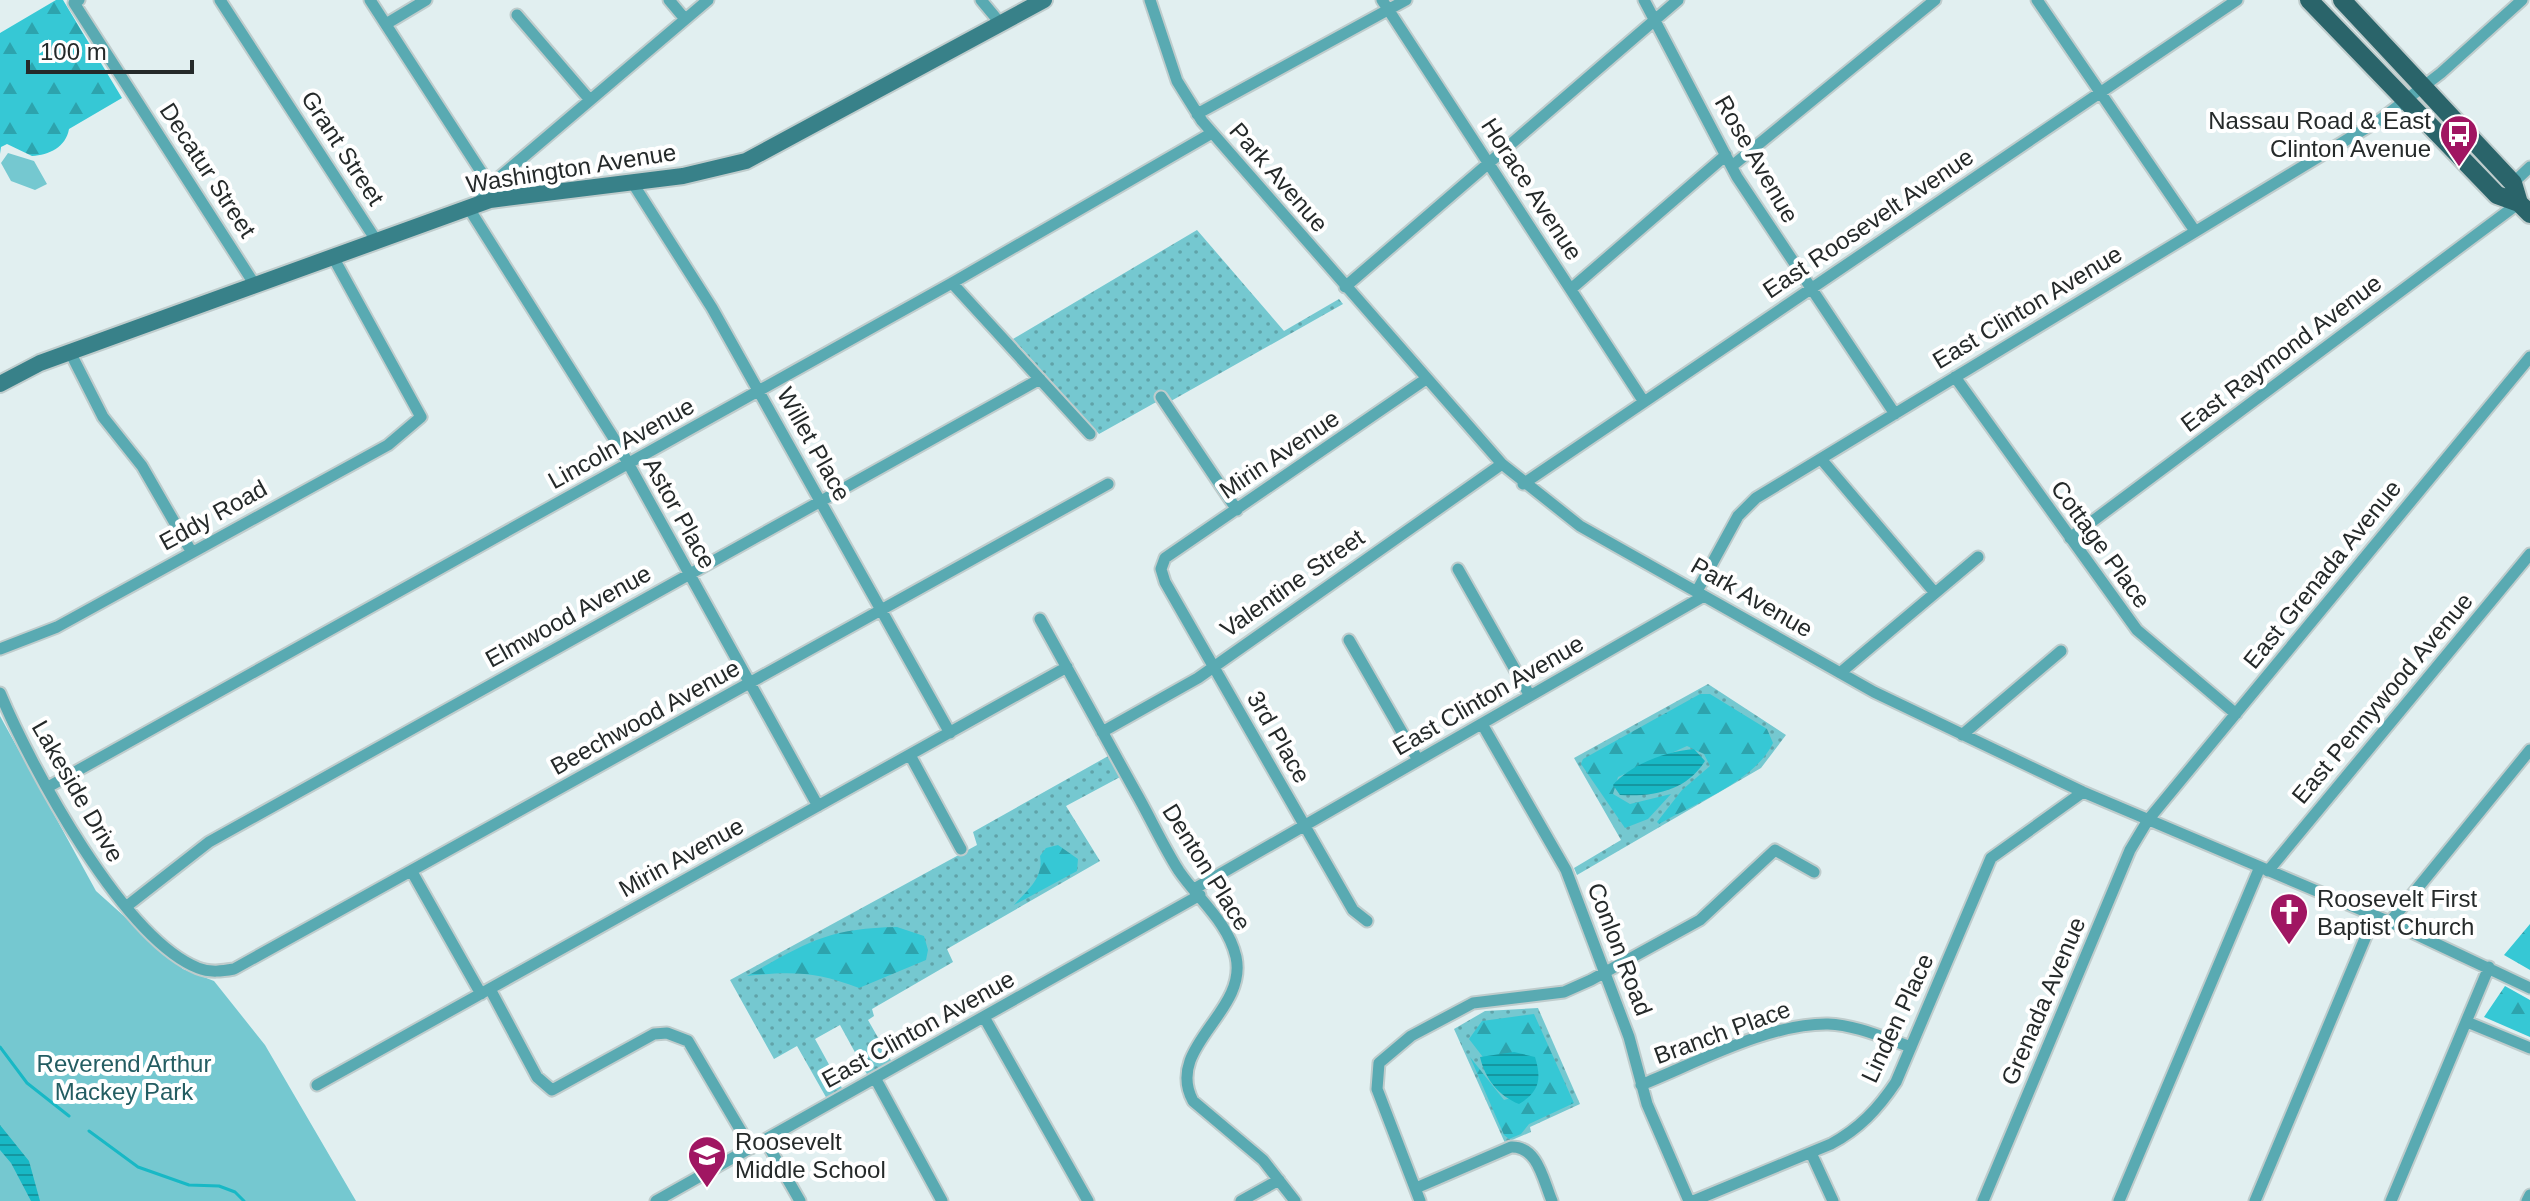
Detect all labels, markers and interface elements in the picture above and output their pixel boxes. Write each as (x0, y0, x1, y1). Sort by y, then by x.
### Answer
scale bar (28, 24, 192, 74)
text: 100 m (40, 38, 107, 65)
street label: Grant Street (296, 86, 390, 210)
street label: Rose Avenue (1710, 91, 1804, 227)
street label: Decatur Street (155, 98, 262, 243)
place label: Nassau Road & East Clinton Avenue (2208, 107, 2431, 162)
street label: Horace Avenue (1476, 113, 1588, 265)
bus stop icon: Nassau Road & East Clinton Avenue (2438, 113, 2480, 168)
street label: Park Avenue (1224, 117, 1334, 237)
street label: Washington Avenue (464, 138, 678, 198)
street label: East Roosevelt Avenue (1758, 143, 1978, 303)
street label: East Clinton Avenue (1928, 240, 2126, 374)
street label: East Raymond Avenue (2176, 269, 2386, 437)
street label: Willet Place (772, 383, 856, 505)
street label: Lincoln Avenue (543, 392, 699, 494)
street label: Mirin Avenue (1214, 404, 1344, 504)
street label: Astor Place (638, 453, 722, 573)
street label: Eddy Road (155, 474, 271, 556)
street label: East Grenada Avenue (2238, 474, 2406, 674)
street label: Cottage Place (2046, 475, 2156, 613)
street label: Valentine Street (1215, 523, 1369, 643)
street label: Park Avenue (1687, 551, 1817, 643)
street label: Elmwood Avenue (481, 559, 655, 673)
street label: East Pennywood Avenue (2286, 587, 2478, 809)
street label: East Clinton Avenue (1388, 629, 1588, 761)
street label: Beechwood Avenue (546, 654, 744, 780)
street label: 3rd Place (1242, 686, 1316, 788)
street label: Lakeside Drive (27, 716, 129, 866)
street label: Denton Place (1157, 799, 1257, 935)
street label: Mirin Avenue (614, 812, 748, 902)
street label: Conlon Road (1582, 879, 1658, 1019)
place label: Roosevelt First Baptist Church (2317, 885, 2477, 940)
church icon: Roosevelt First Baptist Church (2268, 891, 2310, 946)
street label: Grenada Avenue (1995, 913, 2091, 1089)
street label: Linden Place (1855, 949, 1939, 1087)
street label: East Clinton Avenue (817, 965, 1019, 1093)
street label: Branch Place (1650, 995, 1794, 1069)
park label: Reverend Arthur Mackey Park (37, 1050, 211, 1105)
place label: Roosevelt Middle School (735, 1128, 886, 1183)
school or university icon: Roosevelt Middle School (686, 1134, 728, 1189)

